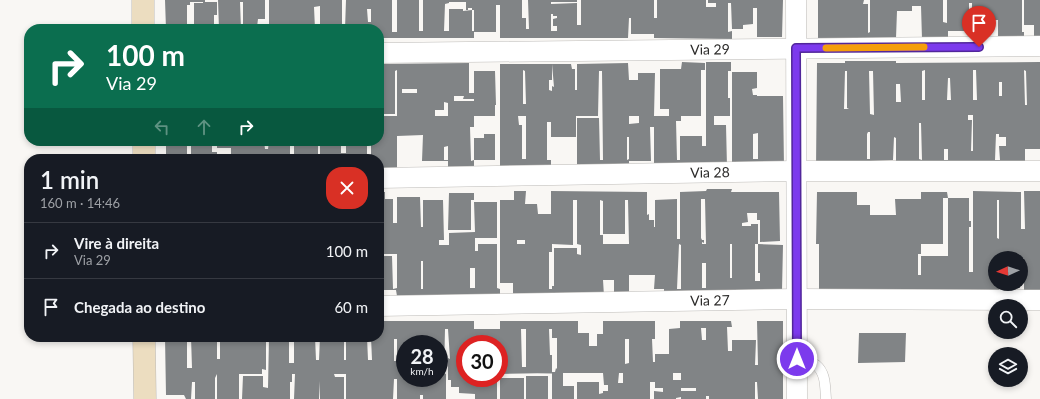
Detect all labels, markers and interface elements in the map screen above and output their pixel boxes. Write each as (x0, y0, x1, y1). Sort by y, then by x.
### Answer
pin (962, 6, 996, 47)
icon: arrive (968, 12, 990, 34)
text: 100 m (106, 38, 185, 72)
icon: right (40, 40, 92, 92)
street label: Via 29 (690, 40, 730, 58)
text: Via 29 (106, 72, 157, 94)
icon: left (151, 116, 173, 138)
icon: ahead (193, 116, 215, 138)
icon: right (235, 116, 257, 138)
street label: Via 28 (690, 163, 730, 181)
text: 1 min (40, 165, 99, 194)
button: close (326, 167, 368, 209)
text: 160 m · 14:46 (40, 195, 120, 211)
text: Vire à direita (74, 234, 159, 252)
icon: right (40, 240, 62, 262)
text: 100 m (326, 242, 368, 260)
north arrow (988, 251, 1028, 291)
map controls (988, 251, 1028, 387)
text: Via 29 (74, 252, 111, 268)
street label: Via 27 (690, 291, 730, 309)
icon: arrive (40, 296, 62, 318)
text: Chegada ao destino (74, 298, 205, 316)
text: 60 m (334, 298, 368, 316)
button: search (988, 299, 1028, 339)
speed limit sign: 30 (456, 335, 508, 387)
position arrow (776, 338, 818, 380)
text: 28 (410, 344, 434, 368)
button: layers (988, 347, 1028, 387)
text: km/h (410, 365, 434, 377)

